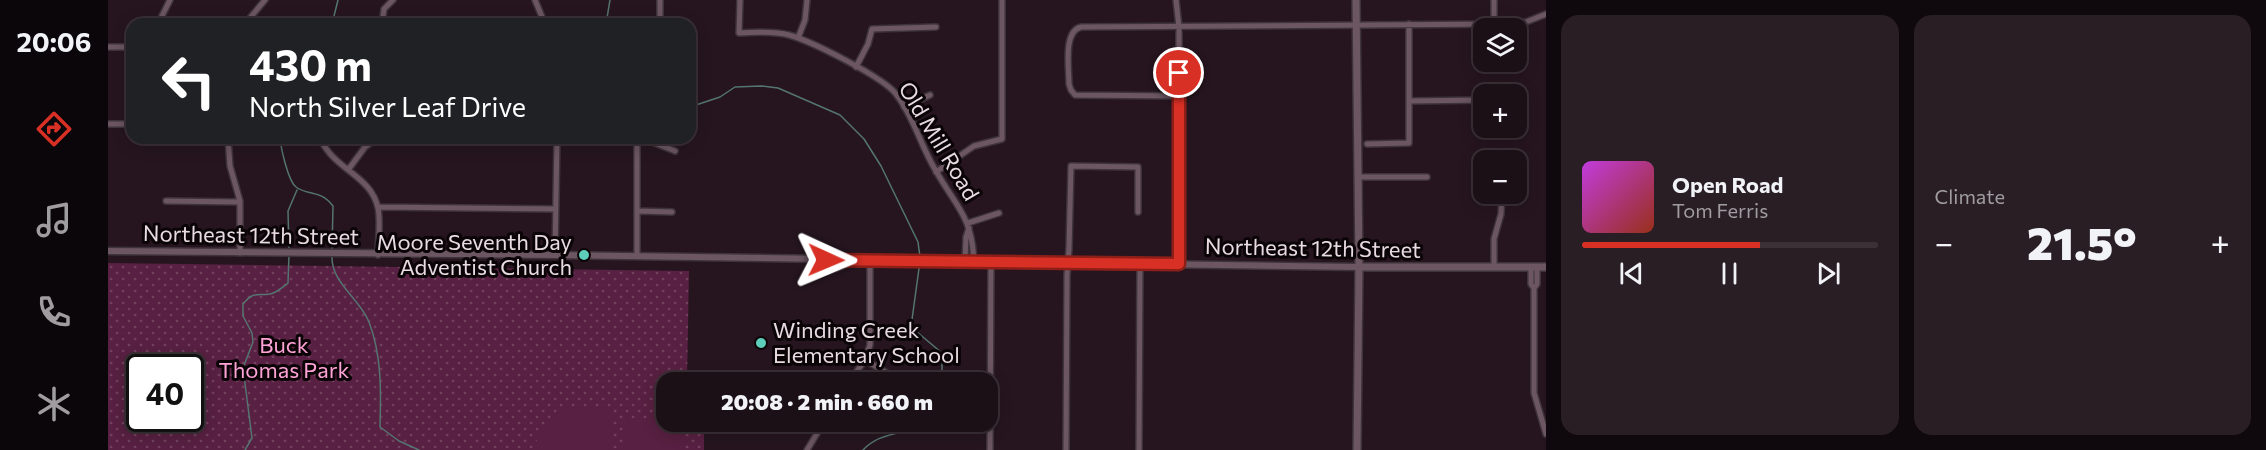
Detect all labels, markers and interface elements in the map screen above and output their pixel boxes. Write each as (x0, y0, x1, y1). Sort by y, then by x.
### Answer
map controls (1473, 18, 1527, 204)
button: layers (1473, 18, 1527, 72)
text: 20:06 (17, 25, 91, 58)
text: 430 m (249, 38, 372, 90)
icon: left (150, 42, 228, 120)
pin (1153, 47, 1204, 98)
icon: arrive (1162, 56, 1195, 89)
street label: Old Mill Road (893, 76, 985, 205)
button: + (1473, 84, 1527, 138)
text: North Silver Leaf Drive (249, 90, 526, 123)
icon: directions (33, 108, 75, 150)
button: − (1473, 150, 1527, 204)
text: Open Road (1672, 171, 1783, 198)
text: Climate (1935, 184, 2005, 208)
text: Tom Ferris (1672, 198, 1768, 222)
icon: music (33, 199, 75, 241)
text: 21.5° (2027, 214, 2137, 269)
street label: Northeast 12th Street (143, 219, 359, 250)
text: − (1935, 221, 1953, 262)
text: + (2211, 221, 2230, 262)
place label: Moore Seventh Day Adventist Church (376, 228, 572, 280)
position arrow (794, 228, 858, 292)
street label: Northeast 12th Street (1205, 232, 1421, 263)
marker: Moore Seventh Day Adventist Church (577, 248, 591, 262)
icon: previous (1615, 257, 1648, 290)
icon: pause (1713, 257, 1746, 290)
icon: next (1812, 257, 1845, 290)
icon: phone (33, 291, 75, 333)
place label: Winding Creek Elementary School (773, 316, 960, 368)
park label: Buck Thomas Park (219, 331, 349, 383)
marker: Winding Creek Elementary School (754, 336, 768, 350)
speed limit sign: 40 (126, 354, 204, 432)
icon: climate (33, 383, 75, 425)
text: 20:08 · 2 min · 660 m (721, 388, 933, 415)

